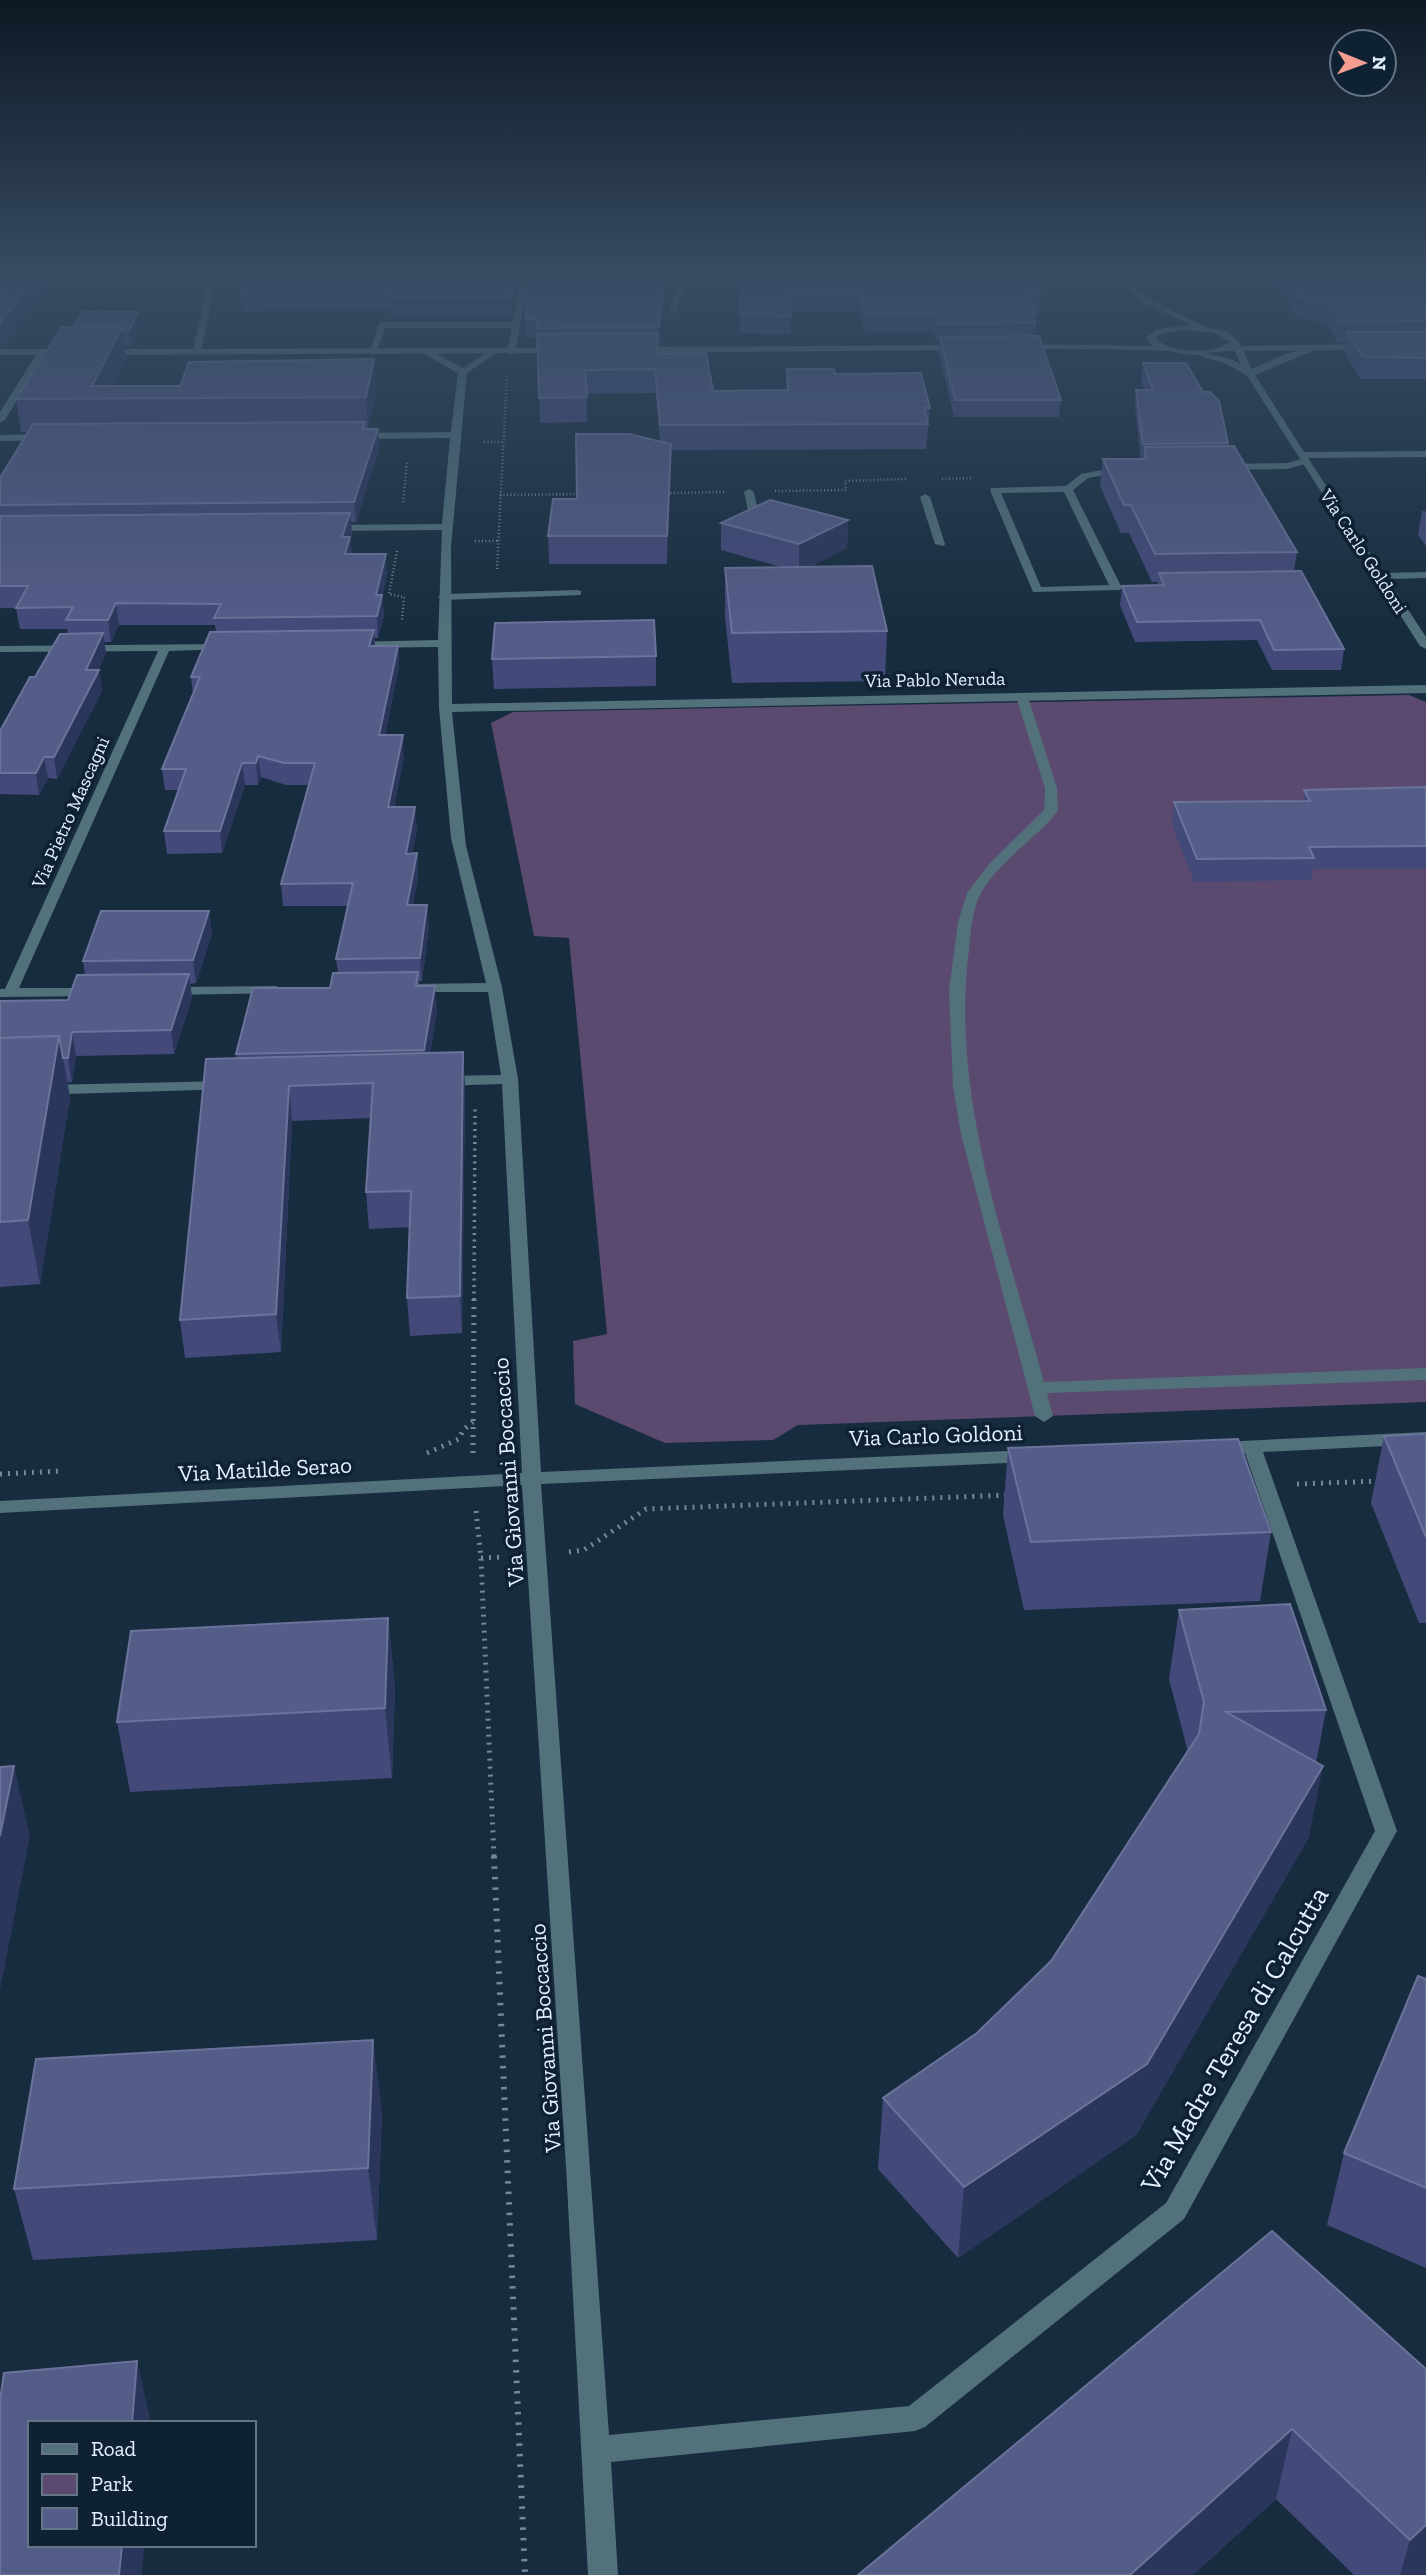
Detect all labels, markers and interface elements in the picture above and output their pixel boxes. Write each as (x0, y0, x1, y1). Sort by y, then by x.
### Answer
north arrow (1328, 28, 1398, 98)
text: N (1368, 56, 1391, 71)
street label: Via Carlo Goldoni (1314, 484, 1412, 618)
street label: Via Pablo Neruda (863, 667, 1006, 692)
street label: Via Pietro Mascagni (26, 733, 114, 893)
street label: Via Giovanni Boccaccio (486, 1357, 530, 1588)
street label: Via Carlo Goldoni (848, 1418, 1023, 1452)
street label: Via Matilde Serao (177, 1450, 352, 1488)
street label: Via Madre Teresa di Calcutta (1133, 1880, 1336, 2199)
street label: Via Giovanni Boccaccio (523, 1923, 567, 2154)
legend (28, 2421, 256, 2547)
text: Road (91, 2436, 137, 2461)
text: Park (91, 2471, 133, 2496)
text: Building (91, 2506, 168, 2531)

